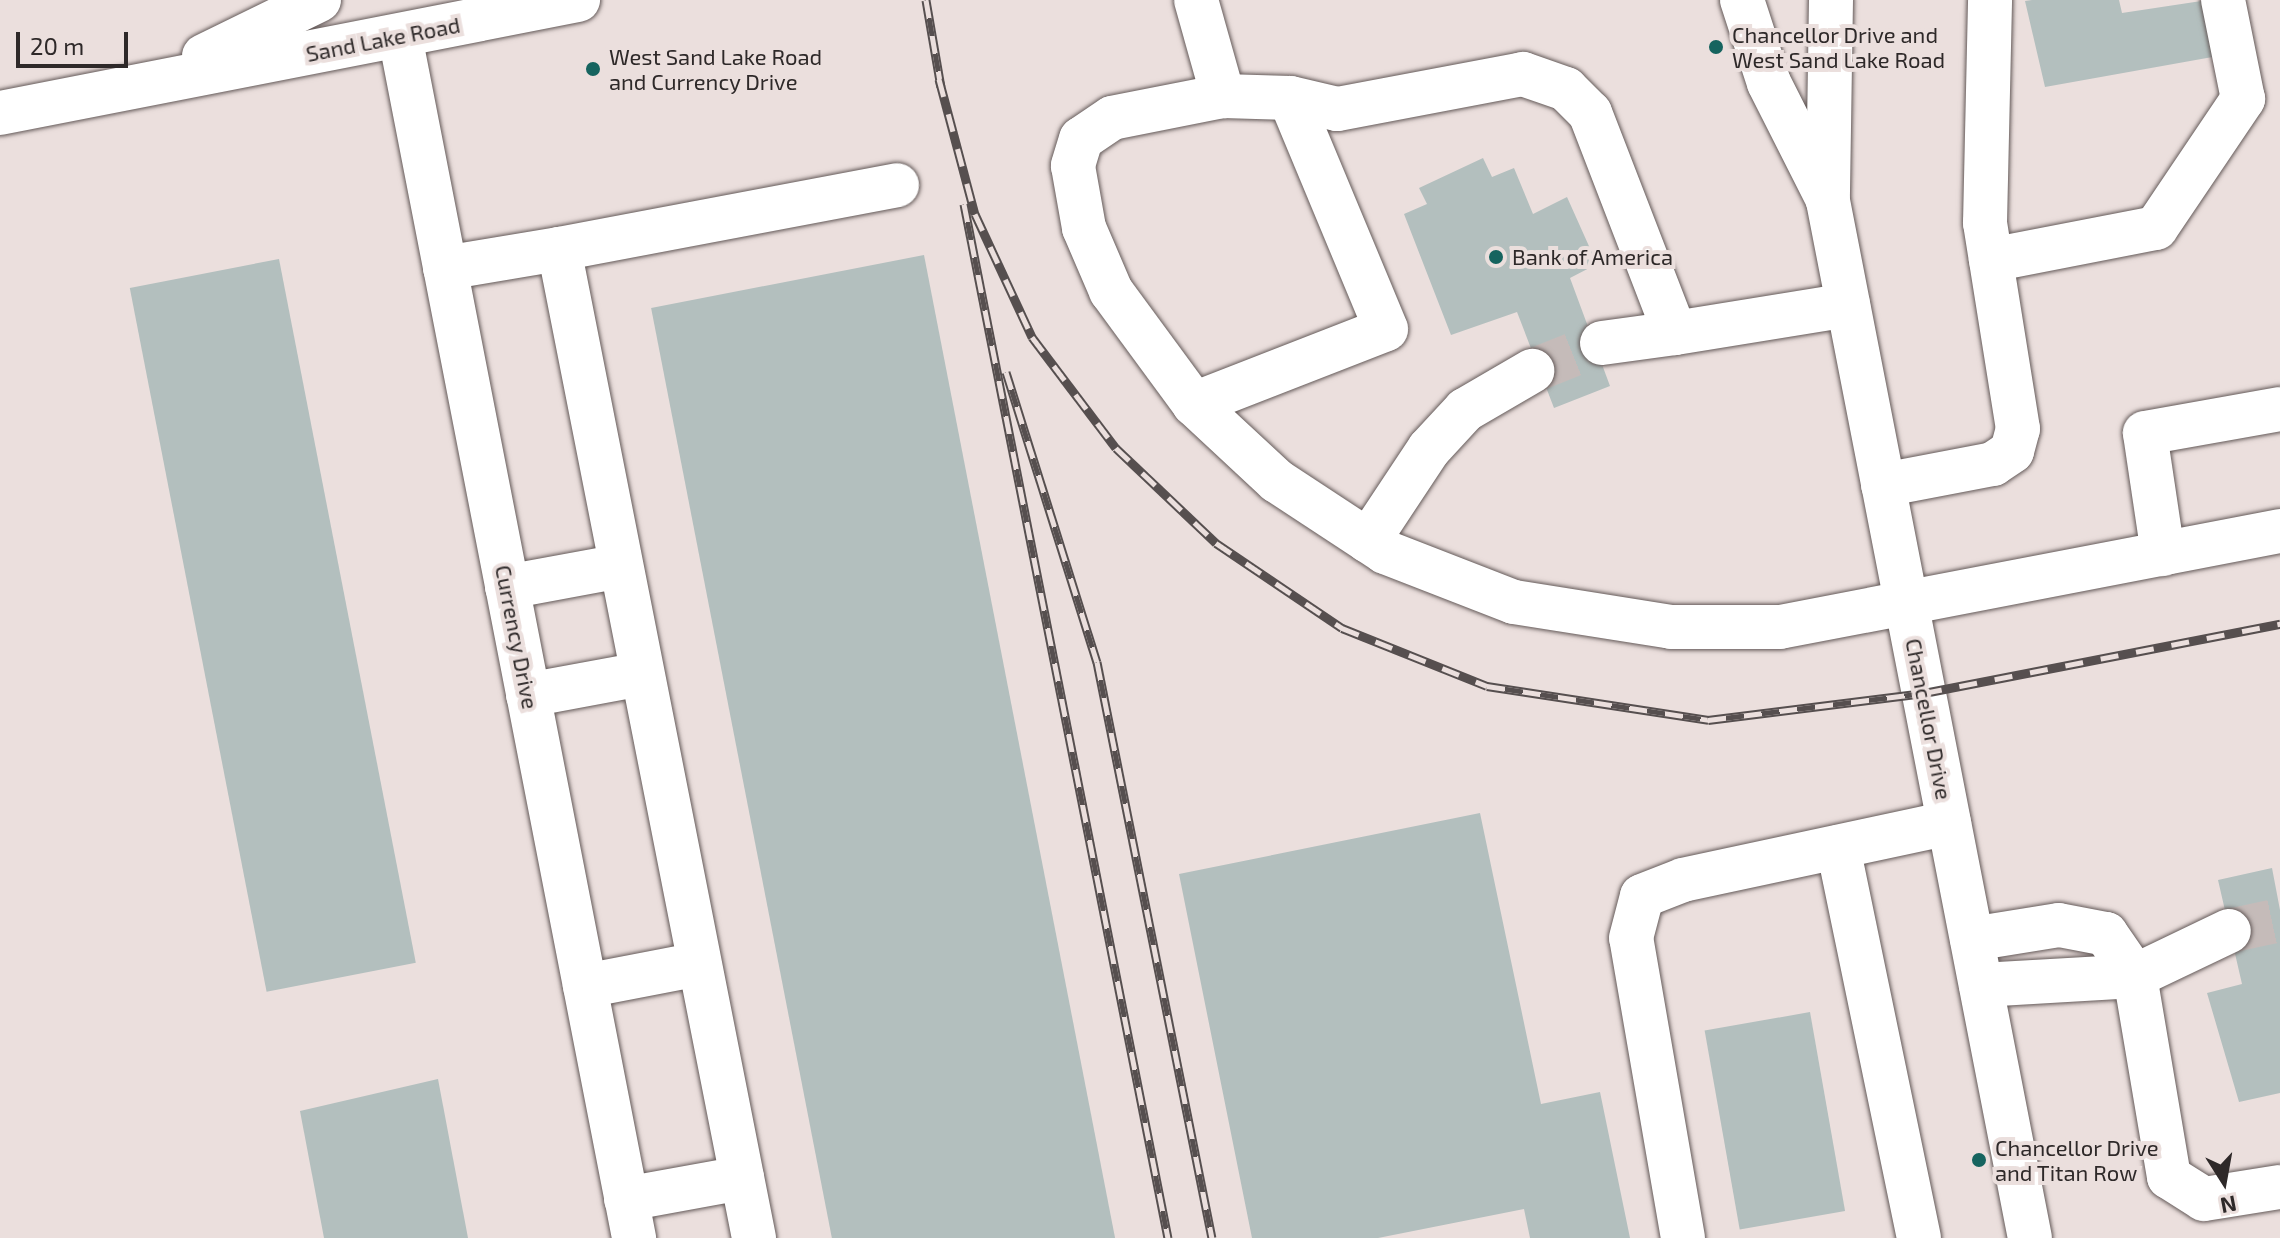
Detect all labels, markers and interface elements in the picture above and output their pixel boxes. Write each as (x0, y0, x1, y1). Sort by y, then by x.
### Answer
street label: Sand Lake Road (304, 11, 462, 67)
scale bar (20, 16, 132, 66)
place label: Chancellor Drive and West Sand Lake Road (1732, 21, 1945, 72)
text: 20 m (30, 31, 84, 60)
marker: Chancellor Drive and West Sand Lake Road (1707, 38, 1725, 56)
place label: West Sand Lake Road and Currency Drive (609, 43, 822, 94)
marker: West Sand Lake Road and Currency Drive (584, 60, 602, 78)
place label: Bank of America (1512, 244, 1674, 270)
marker: Bank of America (1487, 248, 1505, 266)
street label: Currency Drive (490, 563, 544, 711)
street label: Chancellor Drive (1900, 636, 1958, 802)
place label: Chancellor Drive and Titan Row (1995, 1134, 2159, 1186)
north arrow (2184, 1142, 2264, 1222)
marker: Chancellor Drive and Titan Row (1970, 1151, 1988, 1169)
text: N (2218, 1191, 2239, 1220)

